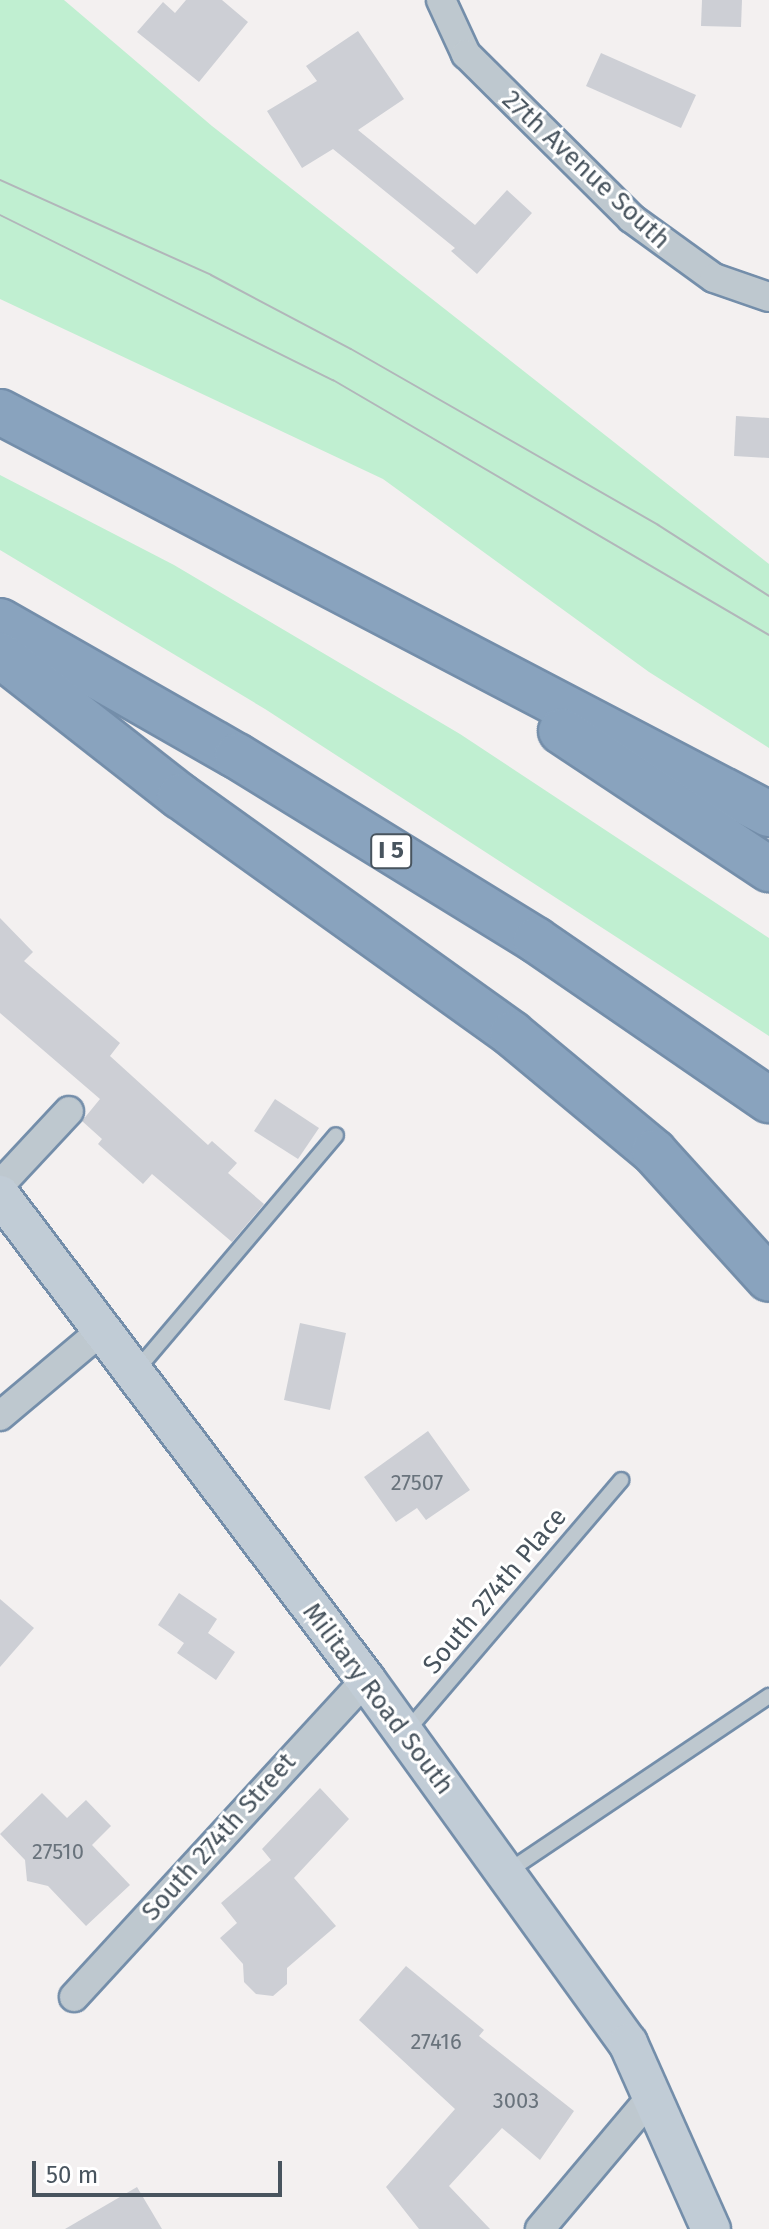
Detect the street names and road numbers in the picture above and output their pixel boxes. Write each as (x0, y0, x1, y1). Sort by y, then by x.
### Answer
street label: 27th Avenue South (496, 84, 676, 256)
road number: I 5 (369, 831, 413, 871)
street label: South 274th Place (417, 1502, 573, 1680)
street label: Military Road South (296, 1597, 460, 1801)
street label: South 274th Street (135, 1747, 303, 1927)

